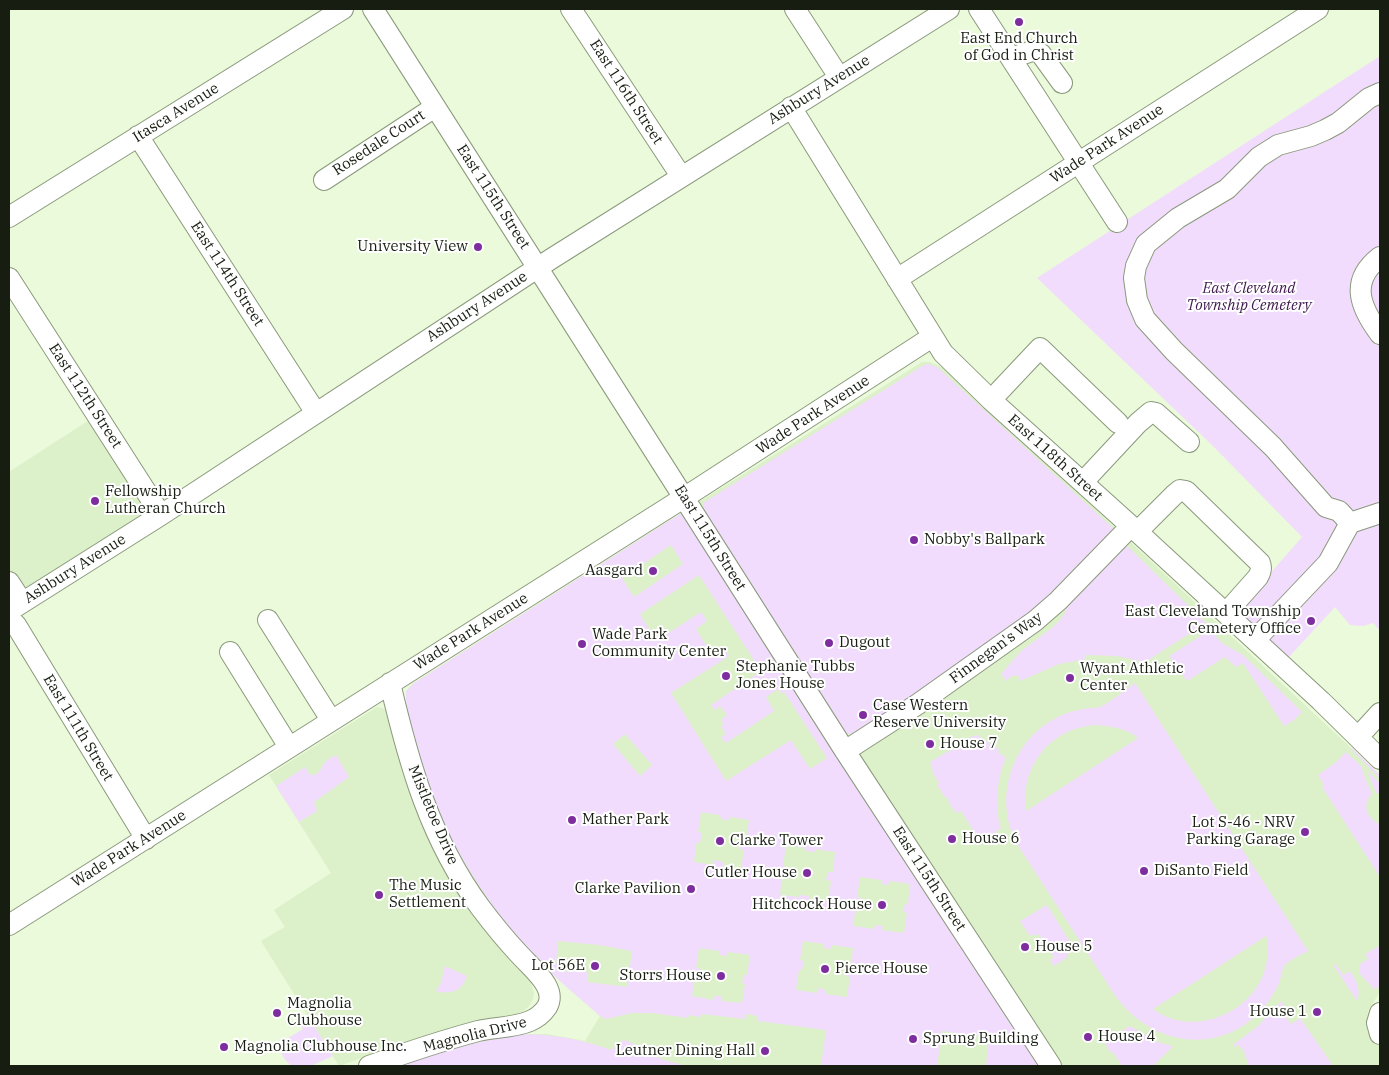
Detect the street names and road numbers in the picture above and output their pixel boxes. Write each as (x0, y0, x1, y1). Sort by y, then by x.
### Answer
street label: East 116th Street (585, 36, 667, 148)
street label: Ashbury Avenue (765, 51, 873, 129)
street label: Itasca Avenue (130, 79, 222, 147)
street label: Wade Park Avenue (1047, 101, 1167, 187)
street label: Rosedale Court (329, 106, 429, 180)
street label: East 115th Street (452, 141, 534, 253)
street label: East 114th Street (186, 218, 268, 330)
street label: Ashbury Avenue (423, 268, 531, 346)
street label: East 112th Street (44, 340, 126, 452)
street label: Wade Park Avenue (753, 372, 873, 458)
street label: East 118th Street (1004, 411, 1106, 505)
street label: East 115th Street (670, 482, 750, 594)
street label: Ashbury Avenue (21, 530, 129, 608)
street label: Wade Park Avenue (411, 590, 531, 674)
street label: Finnegan's Way (946, 608, 1046, 688)
street label: East 111th Street (39, 671, 117, 785)
street label: Mistletoe Drive (404, 763, 462, 867)
street label: Wade Park Avenue (69, 807, 189, 891)
street label: East 115th Street (888, 823, 970, 935)
street label: Magnolia Drive (421, 1013, 529, 1057)

